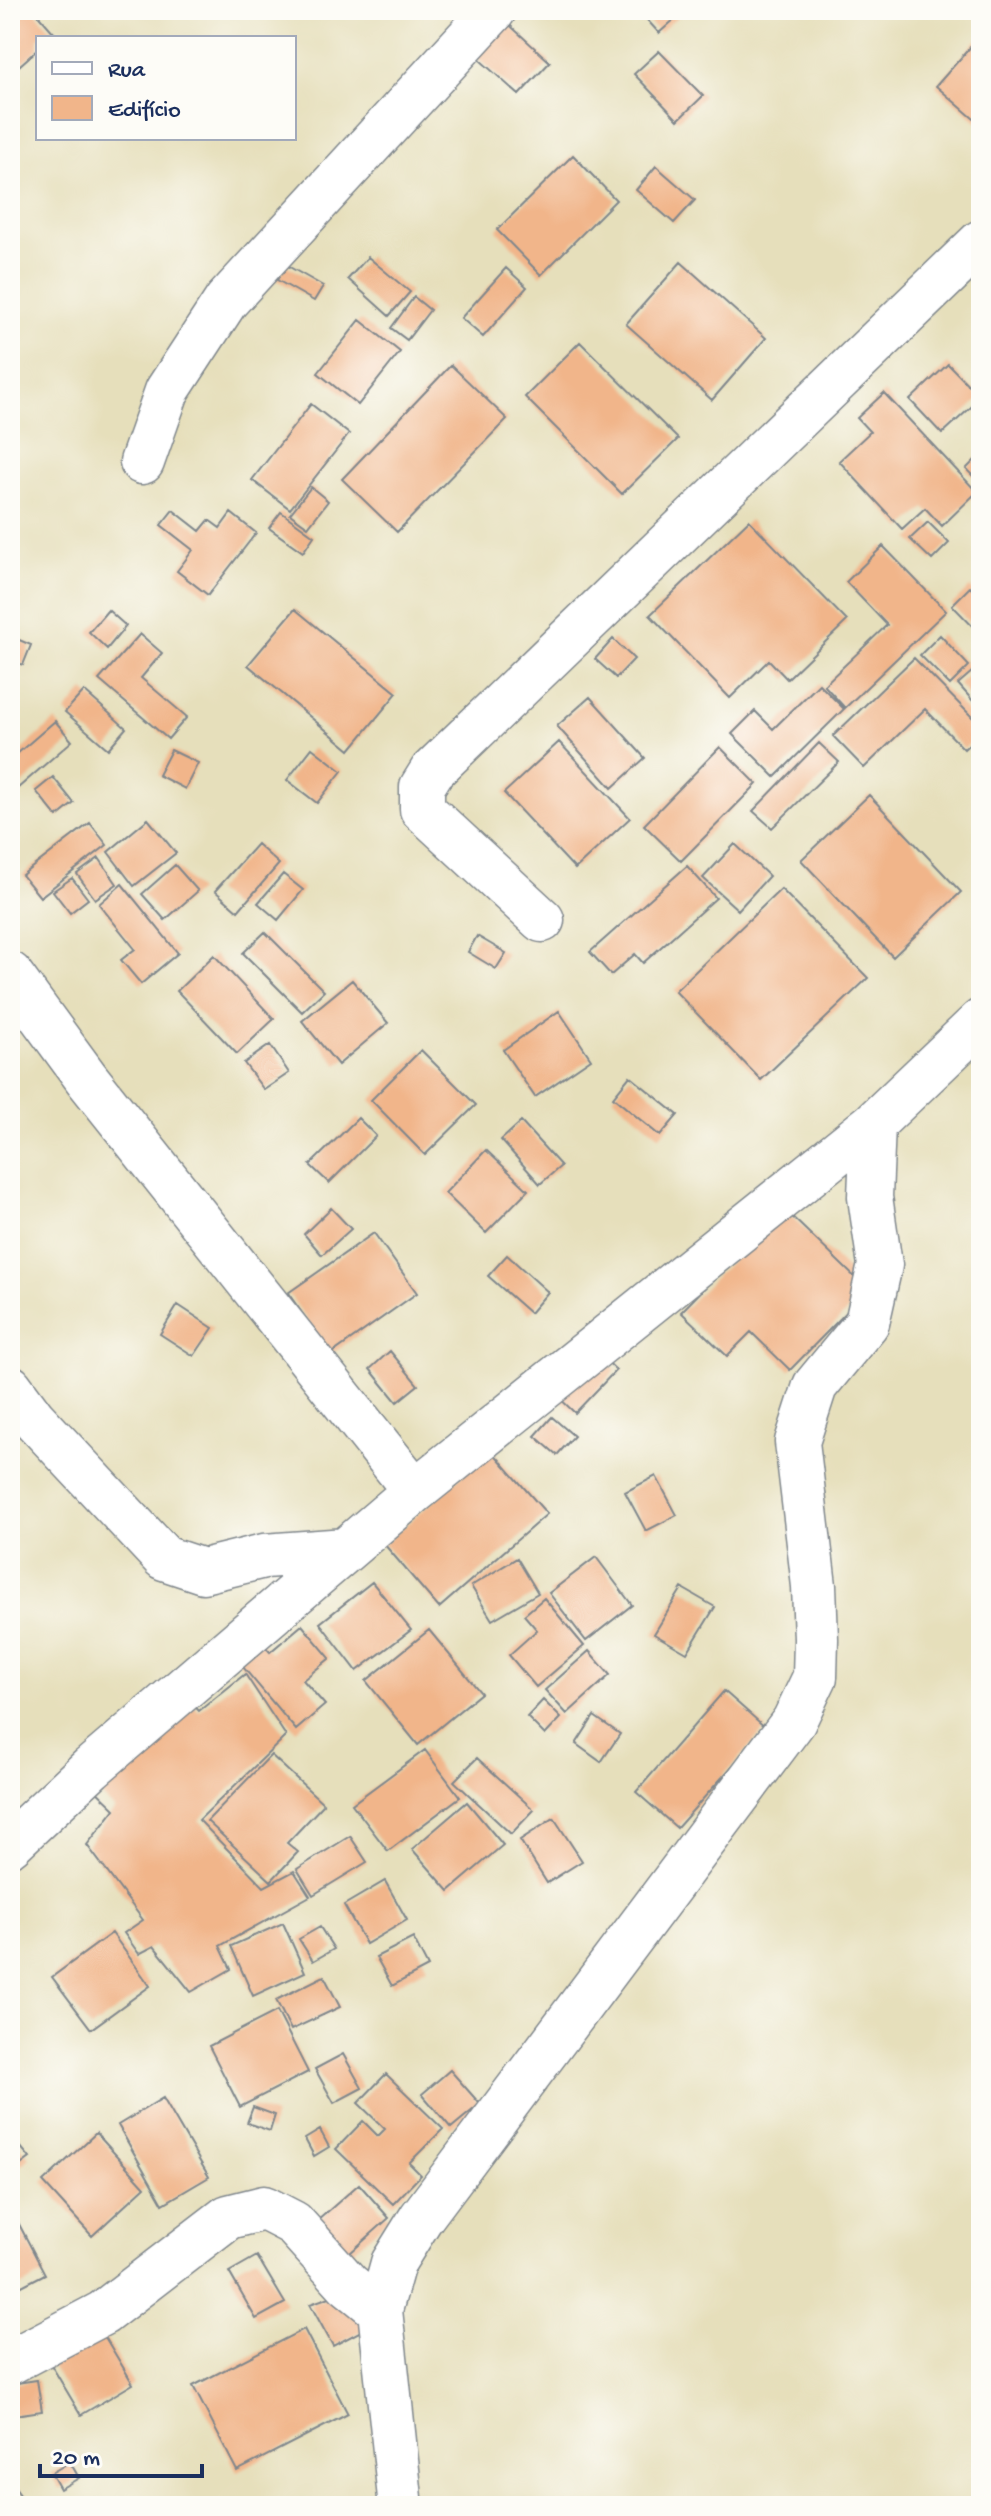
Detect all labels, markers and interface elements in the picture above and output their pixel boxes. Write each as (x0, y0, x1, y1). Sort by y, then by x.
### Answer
legend (36, 36, 296, 140)
text: Rua (108, 57, 146, 86)
text: Edifício (108, 97, 181, 126)
scale bar (40, 2428, 202, 2478)
text: 20 m (52, 2445, 100, 2474)

